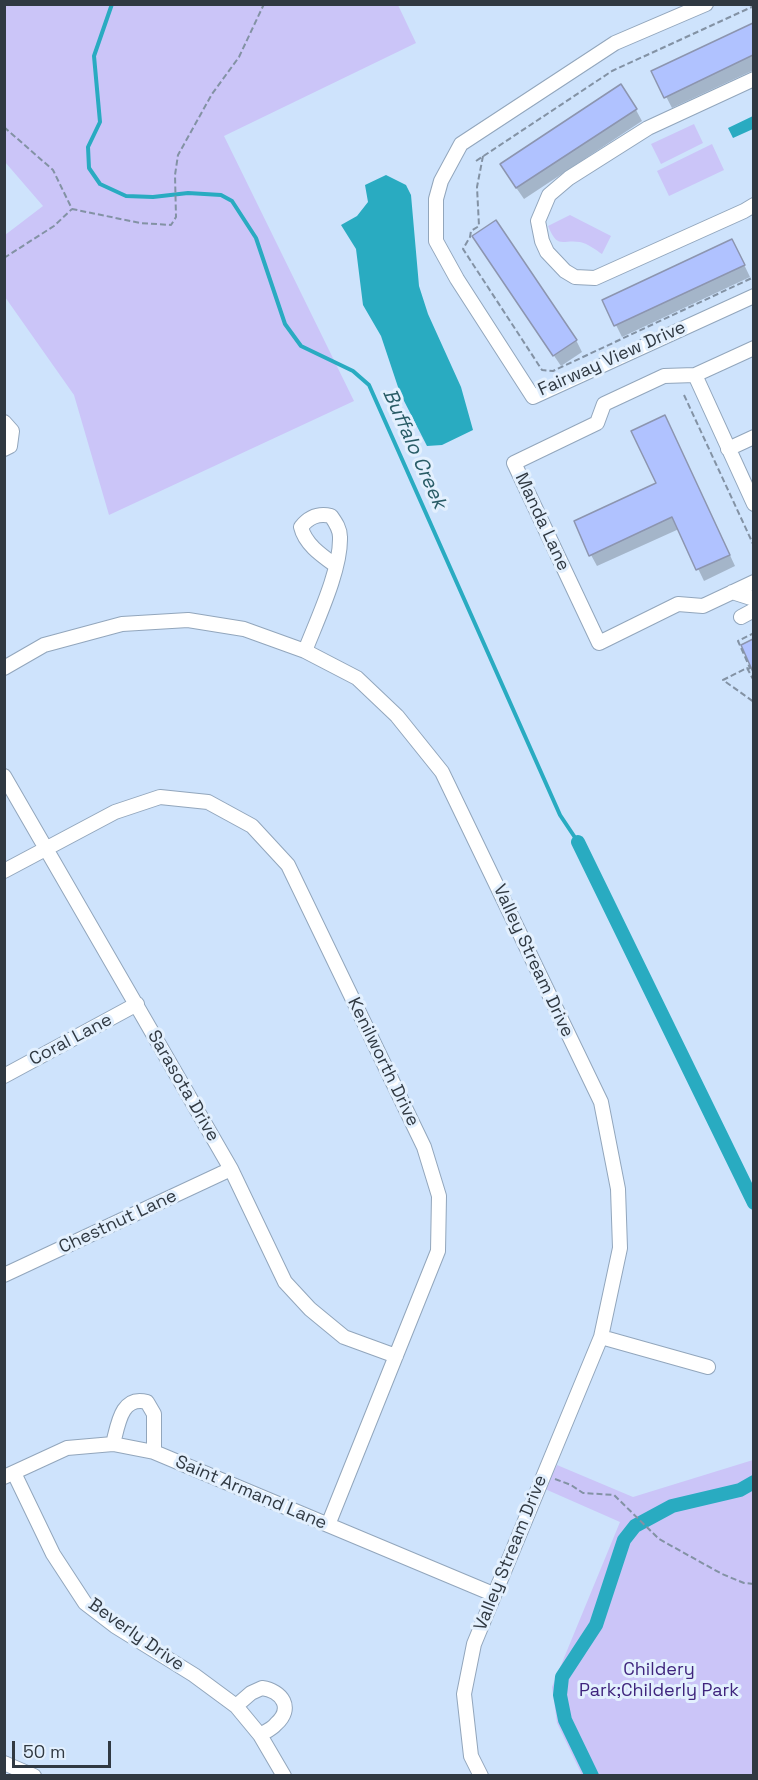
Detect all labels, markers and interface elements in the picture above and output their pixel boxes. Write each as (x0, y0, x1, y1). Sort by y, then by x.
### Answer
street label: Fairway View Drive (535, 317, 689, 401)
water label: Buffalo Creek (377, 385, 451, 513)
street label: Manda Lane (510, 470, 574, 574)
street label: Valley Stream Drive (488, 881, 578, 1041)
street label: Kenilworth Drive (343, 994, 423, 1130)
street label: Coral Lane (26, 1009, 116, 1071)
street label: Sarasota Drive (142, 1027, 224, 1145)
street label: Chestnut Lane (56, 1185, 180, 1259)
street label: Saint Armand Lane (172, 1451, 330, 1535)
street label: Valley Stream Drive (470, 1472, 552, 1634)
street label: Beverly Drive (84, 1594, 188, 1676)
park label: Childery Park;Childerly Park (579, 1659, 739, 1702)
scale bar (15, 1729, 114, 1767)
text: 50 m (23, 1740, 65, 1763)

